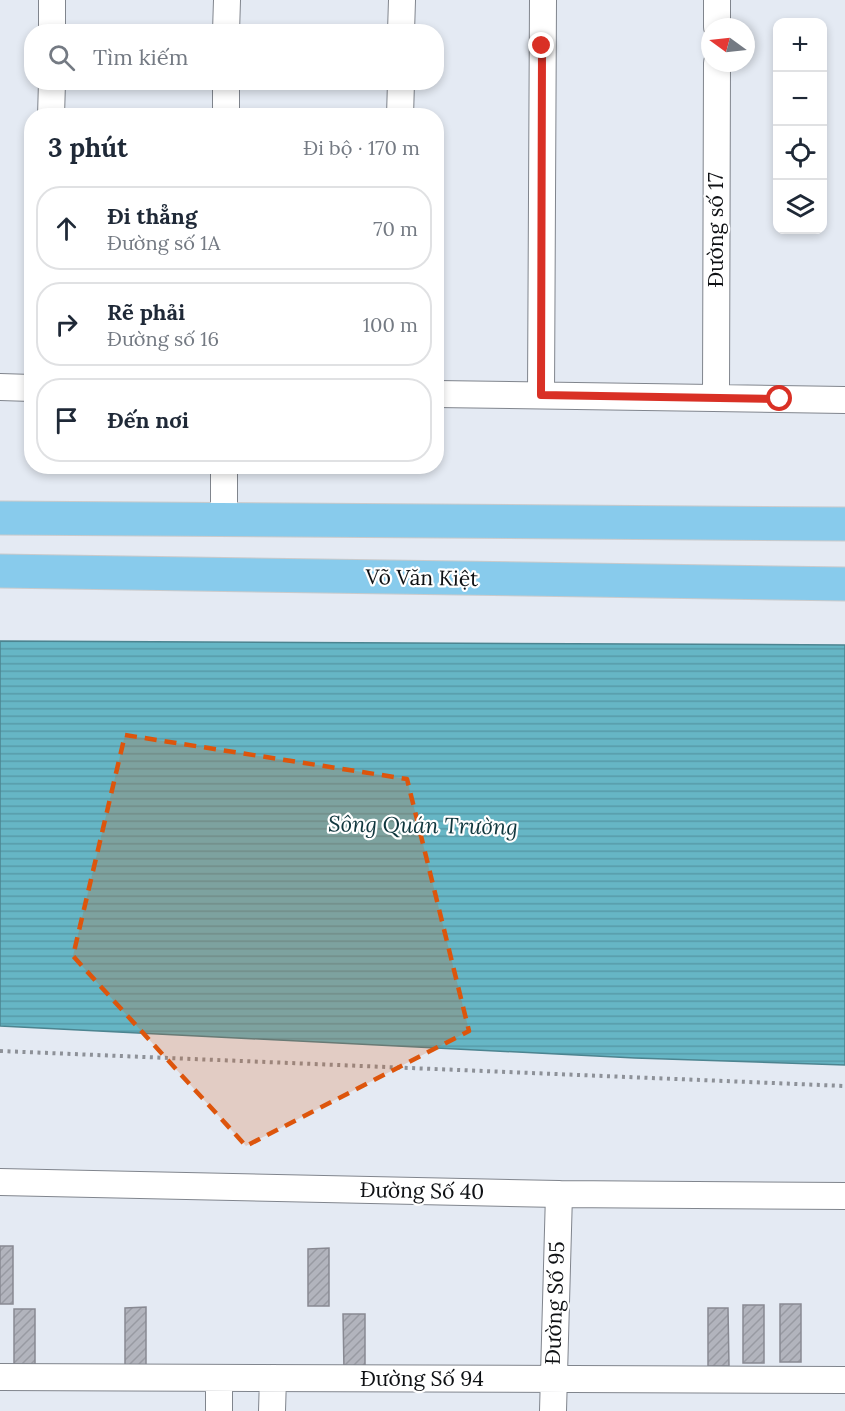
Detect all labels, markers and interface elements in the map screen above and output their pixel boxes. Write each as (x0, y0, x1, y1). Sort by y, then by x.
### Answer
north arrow (701, 18, 755, 72)
map controls (773, 18, 827, 234)
button: + (773, 18, 827, 72)
search box (24, 24, 444, 90)
route end (528, 32, 554, 58)
icon: search (45, 41, 78, 74)
text: Tìm kiếm (93, 43, 188, 71)
button: − (773, 72, 827, 126)
button: locate (773, 126, 827, 180)
text: 3 phút (48, 131, 128, 164)
text: Đi bộ · 170 m (303, 135, 420, 160)
street label: Đường số 17 (702, 172, 729, 288)
button: layers (773, 180, 827, 234)
text: Đi thẳng (107, 202, 197, 230)
icon: ahead (50, 212, 83, 245)
text: 70 m (373, 216, 418, 241)
text: Đường số 1A (107, 230, 220, 255)
text: Rẽ phải (107, 298, 185, 326)
icon: right (50, 308, 83, 341)
text: 100 m (363, 312, 418, 337)
text: Đường số 16 (107, 326, 219, 351)
route start (766, 385, 792, 411)
icon: arrive (50, 404, 83, 437)
text: Đến nơi (107, 406, 189, 434)
street label: Võ Văn Kiệt (364, 563, 479, 592)
water label: Sông Quán Trường (328, 809, 518, 841)
street label: Đường Số 40 (360, 1176, 484, 1205)
street label: Đường Số 95 (539, 1241, 570, 1365)
street label: Đường Số 94 (360, 1365, 484, 1392)

